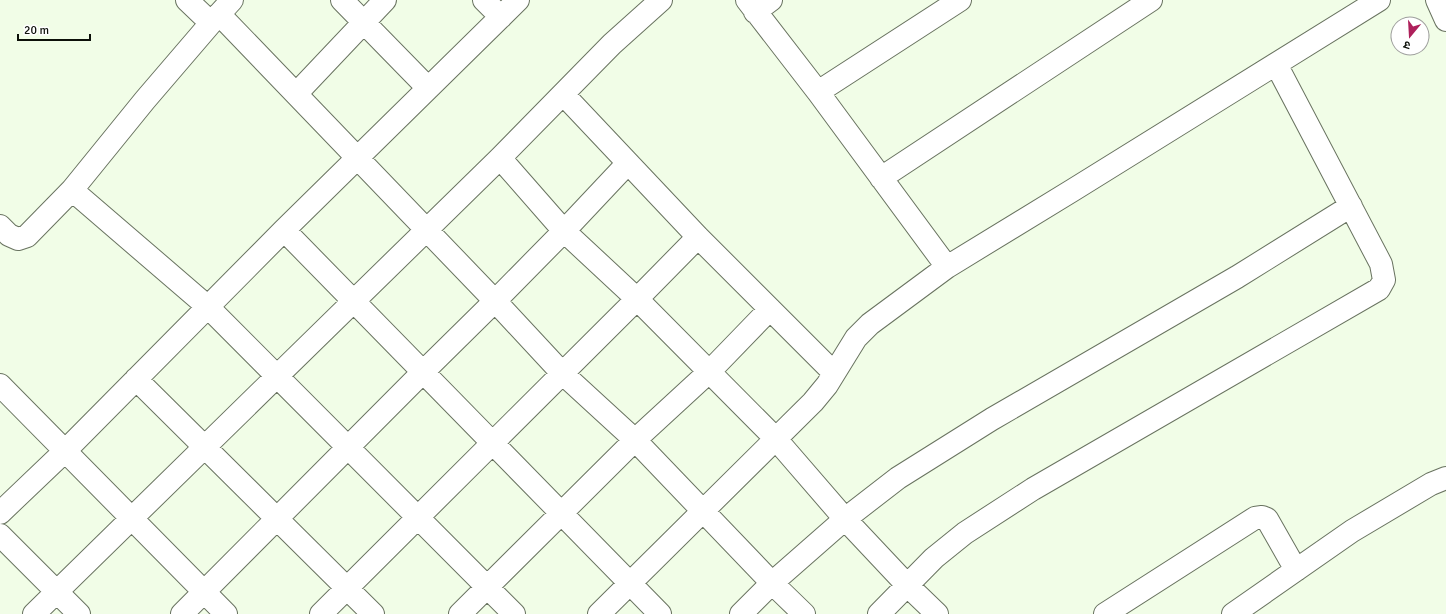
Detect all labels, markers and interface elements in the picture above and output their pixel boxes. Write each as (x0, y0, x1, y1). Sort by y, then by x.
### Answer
scale bar (18, 16, 90, 42)
north arrow (1390, 16, 1430, 56)
text: 20 m (24, 23, 49, 38)
text: उ (1401, 38, 1412, 52)

